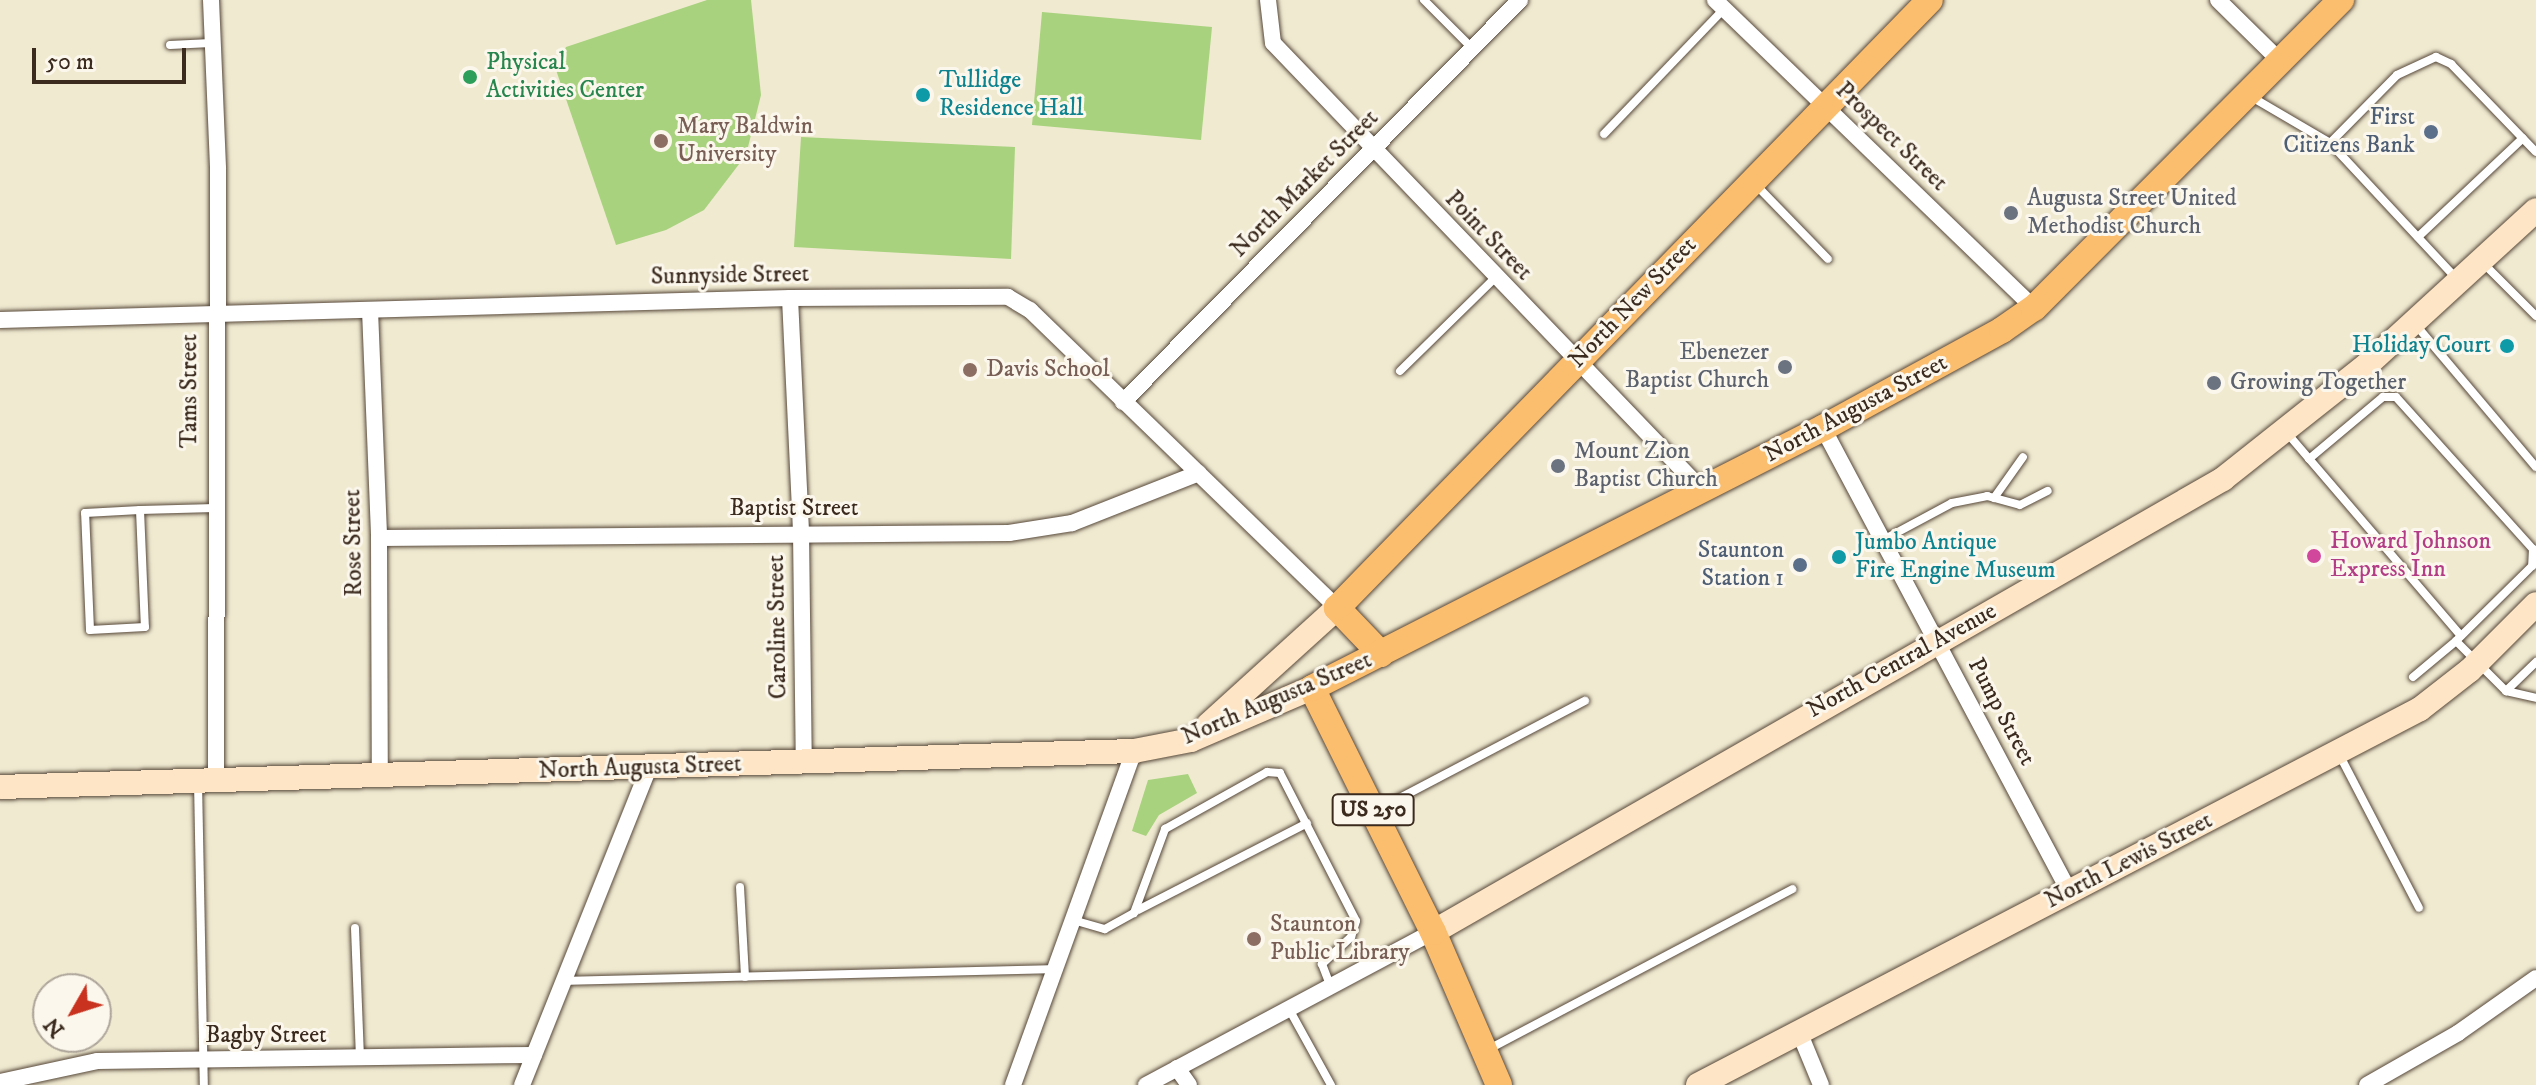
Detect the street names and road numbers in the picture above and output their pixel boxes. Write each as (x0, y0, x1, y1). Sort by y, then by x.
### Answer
street label: Prospect Street (1829, 76, 1953, 198)
street label: North Market Street (1225, 104, 1385, 264)
street label: Point Street (1438, 185, 1538, 287)
street label: North New Street (1563, 231, 1703, 375)
street label: Sunnyside Street (651, 260, 809, 292)
street label: Tams Street (176, 334, 204, 448)
street label: North Augusta Street (1760, 349, 1952, 469)
street label: Rose Street (339, 489, 369, 597)
street label: Baptist Street (730, 495, 858, 523)
street label: Caroline Street (762, 555, 794, 699)
street label: North Central Avenue (1802, 597, 2002, 725)
street label: North Augusta Street (1178, 646, 1376, 752)
street label: Pump Street (1961, 653, 2041, 771)
street label: North Augusta Street (538, 750, 742, 786)
road number: US 250 (1331, 792, 1415, 828)
street label: North Lewis Street (2041, 806, 2217, 916)
street label: Bagby Street (205, 1022, 327, 1050)

